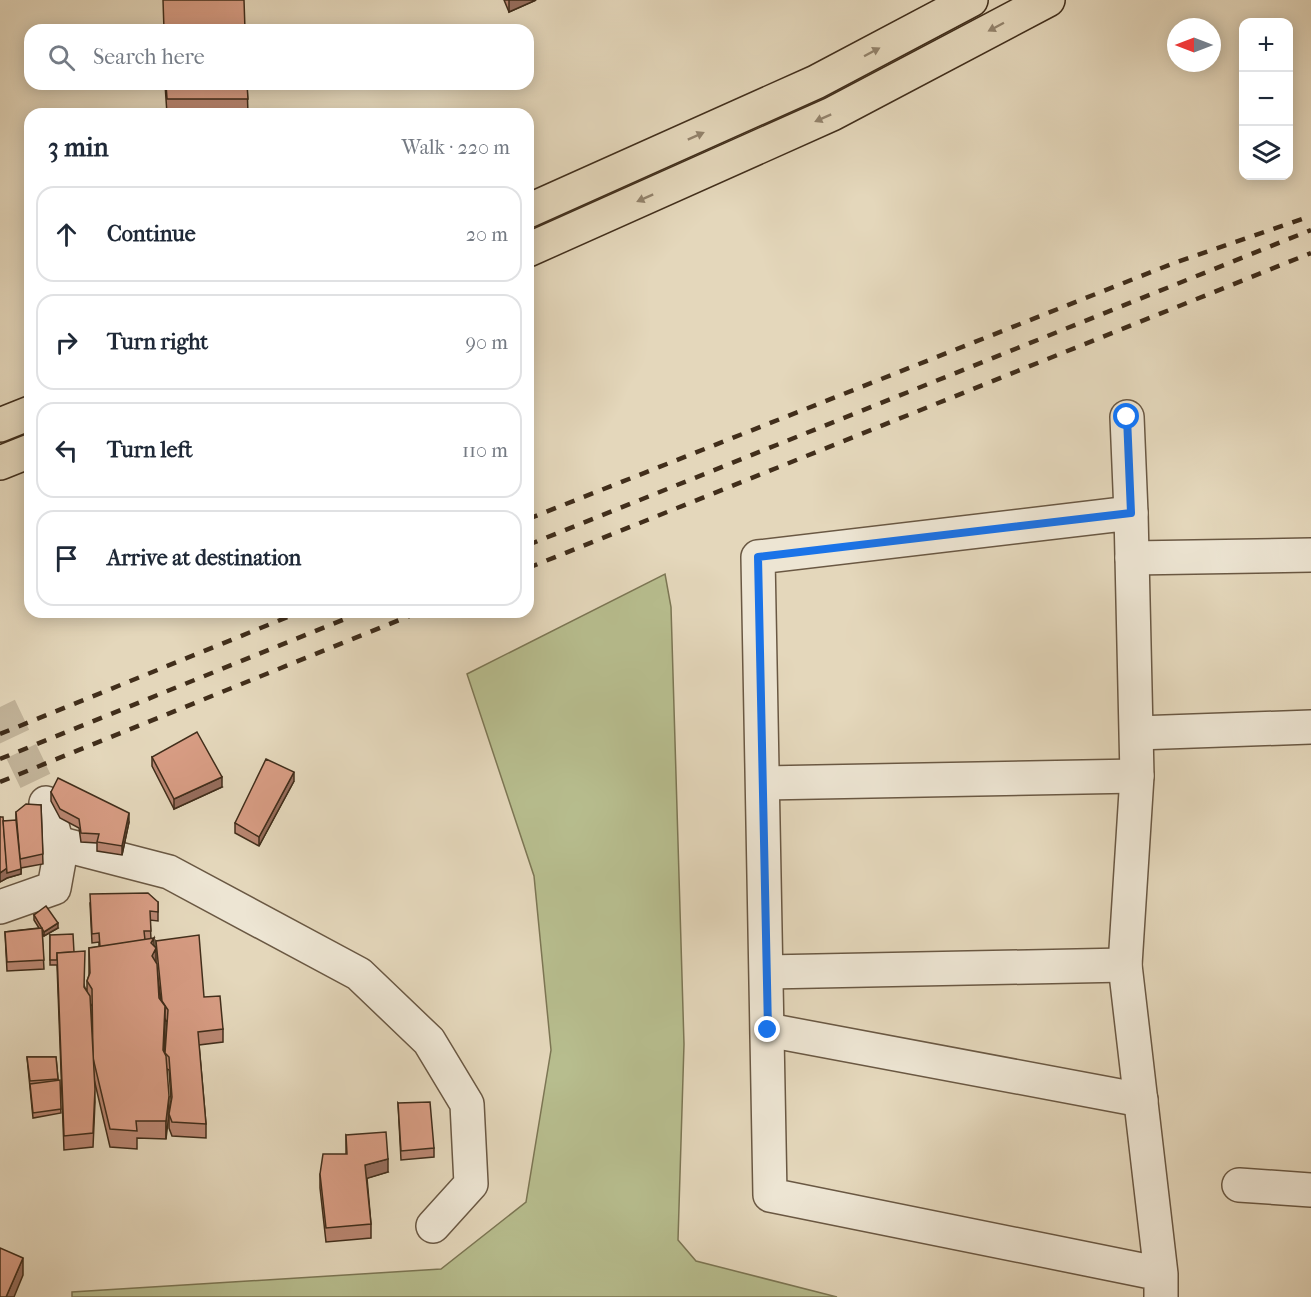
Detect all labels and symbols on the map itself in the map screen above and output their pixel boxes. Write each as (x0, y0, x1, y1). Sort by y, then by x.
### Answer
north arrow (1167, 18, 1221, 72)
one-way arrow (987, 22, 1004, 32)
one-way arrow (864, 47, 881, 57)
one-way arrow (815, 113, 832, 122)
one-way arrow (688, 131, 705, 140)
one-way arrow (637, 193, 654, 202)
route start (1113, 403, 1139, 429)
route end (754, 1016, 780, 1042)

